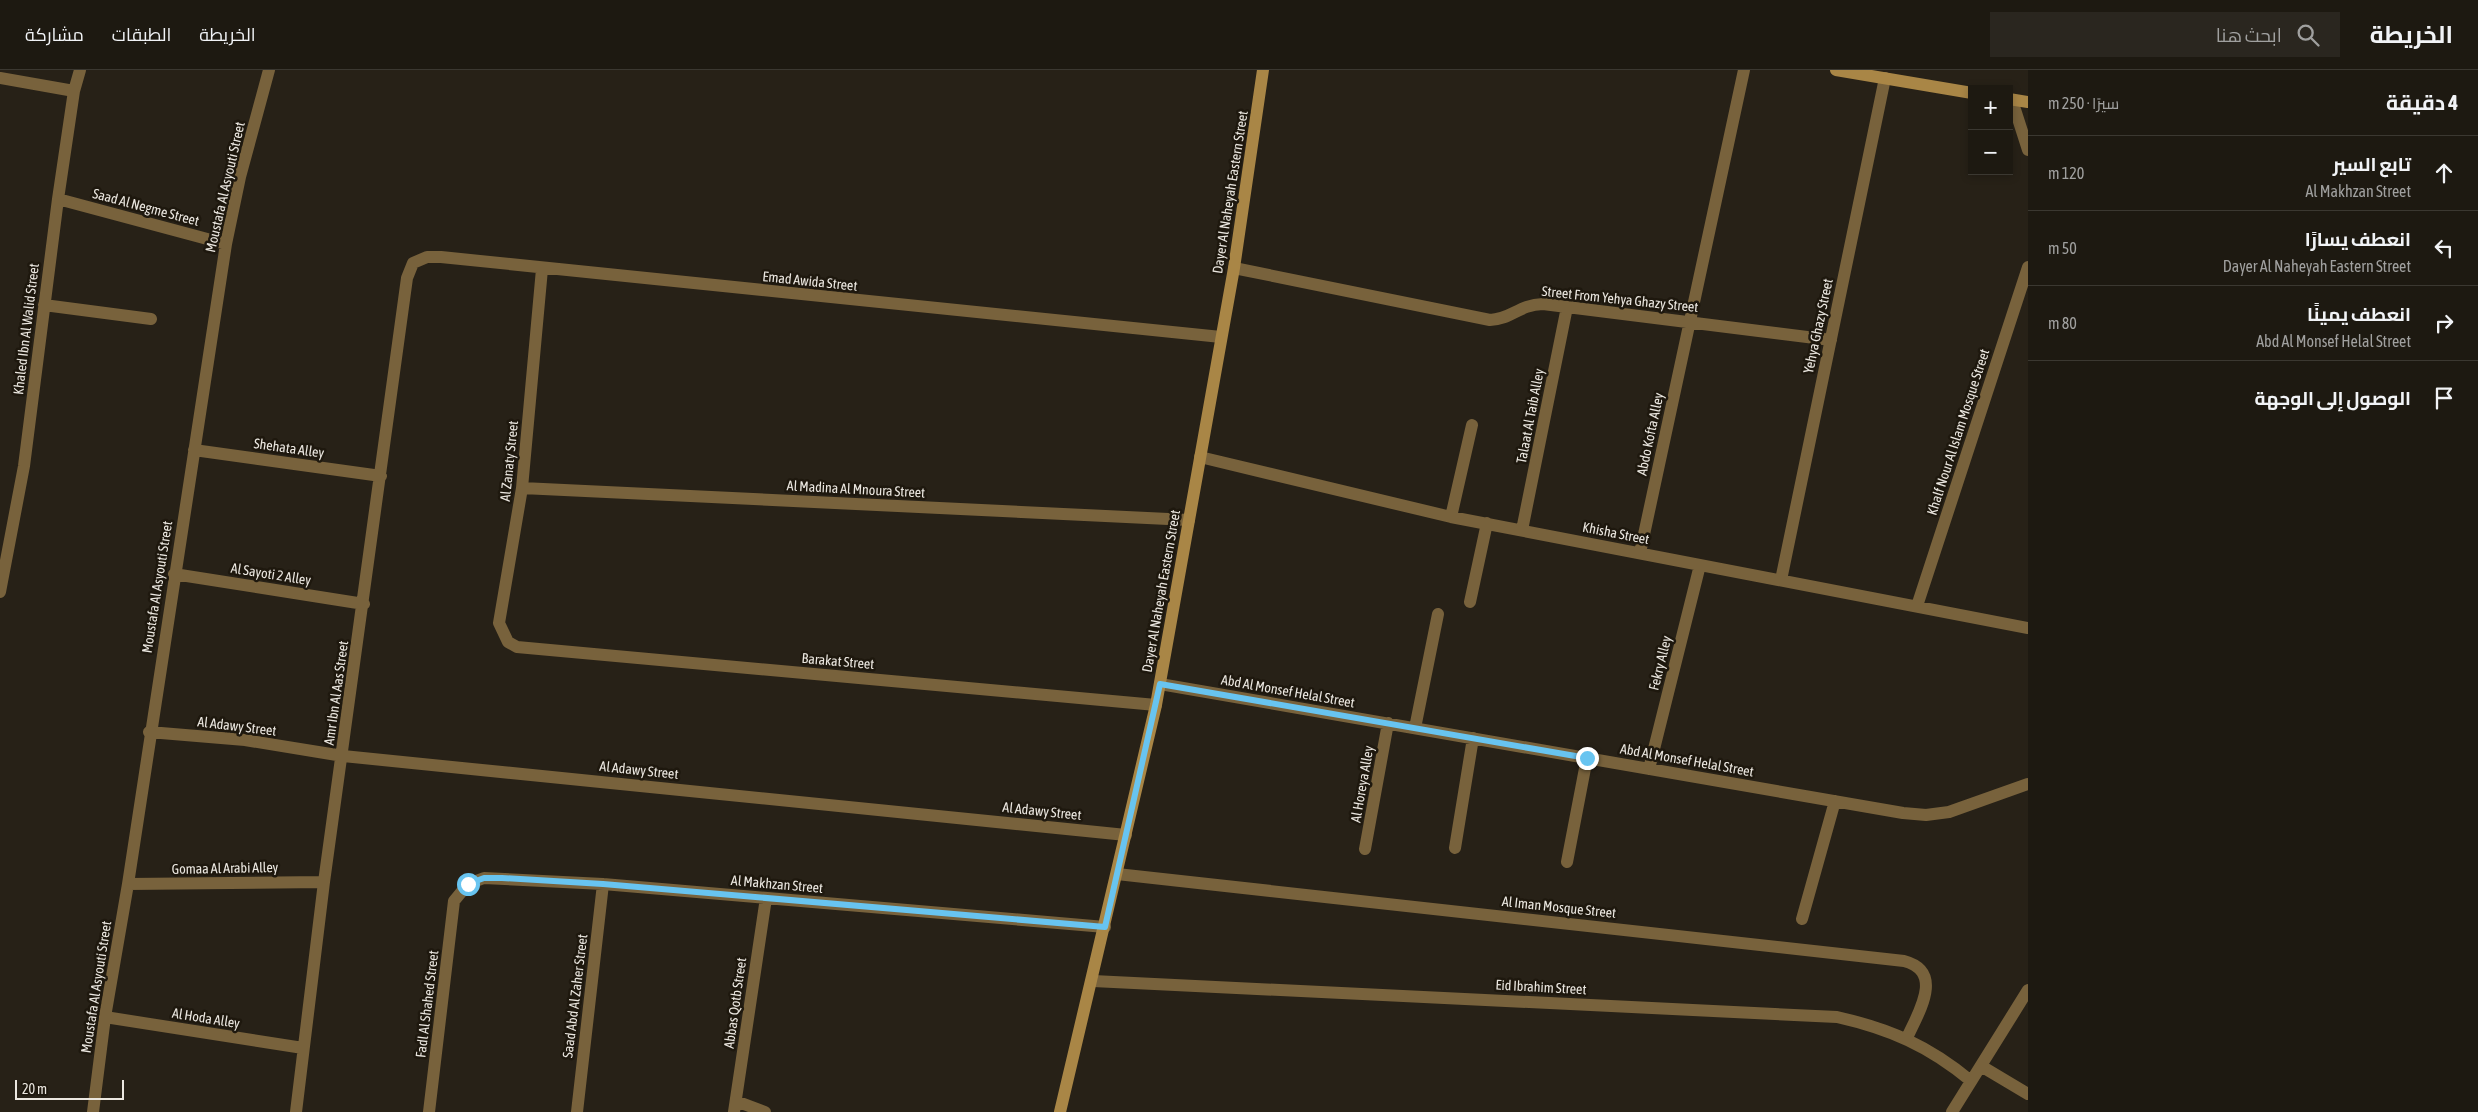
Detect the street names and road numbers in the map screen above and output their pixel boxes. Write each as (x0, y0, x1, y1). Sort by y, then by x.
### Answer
street label: Dayer Al Naheyah Eastern Street (1209, 109, 1251, 275)
street label: Moustafa Al Asyouti Street (202, 120, 248, 254)
street label: Saad Al Negme Street (91, 185, 201, 229)
street label: Khaled Ibn Al Walid Street (10, 262, 42, 396)
street label: Emad Awida Street (762, 268, 858, 294)
street label: Yehya Ghazy Street (1800, 277, 1836, 375)
street label: Street From Yehya Ghazy Street (1541, 283, 1699, 315)
street label: Khalf Nour Al Islam Mosque Street (1924, 347, 1992, 517)
street label: Talaat Al Taib Alley (1513, 367, 1547, 465)
street label: Abdo Kofta Alley (1633, 391, 1667, 477)
street label: Al Zanaty Street (497, 420, 521, 502)
street label: Shehata Alley (253, 435, 325, 461)
street label: Al Madina Al Mnoura Street (786, 477, 926, 501)
street label: Dayer Al Naheyah Eastern Street (1139, 509, 1183, 673)
street label: Khisha Street (1581, 519, 1651, 547)
street label: Moustafa Al Asyouti Street (139, 520, 175, 654)
street label: Al Sayoti 2 Alley (230, 560, 312, 588)
street label: Fekry Alley (1645, 634, 1675, 692)
street label: Amr Ibn Al Aas Street (321, 640, 351, 746)
street label: Barakat Street (801, 650, 875, 672)
street label: Abd Al Monsef Helal Street (1220, 671, 1356, 711)
street label: Al Adawy Street (197, 713, 277, 739)
street label: Abd Al Monsef Helal Street (1619, 740, 1755, 780)
street label: Al Horeya Alley (1347, 744, 1377, 824)
street label: Al Adawy Street (599, 758, 679, 782)
street label: Al Adawy Street (1002, 799, 1082, 823)
street label: Gomaa Al Arabi Alley (172, 859, 279, 877)
street label: Al Makhzan Street (730, 872, 824, 896)
street label: Al Iman Mosque Street (1501, 893, 1617, 921)
street label: Moustafa Al Asyouti Street (78, 920, 114, 1054)
street label: Saad Abd Al Zaher Street (559, 933, 591, 1059)
street label: Fadl Al Shahed Street (412, 949, 442, 1059)
street label: Abbas Qotb Street (721, 957, 749, 1049)
street label: Eid Ibrahim Street (1495, 977, 1587, 997)
street label: Al Hoda Alley (171, 1005, 241, 1031)

